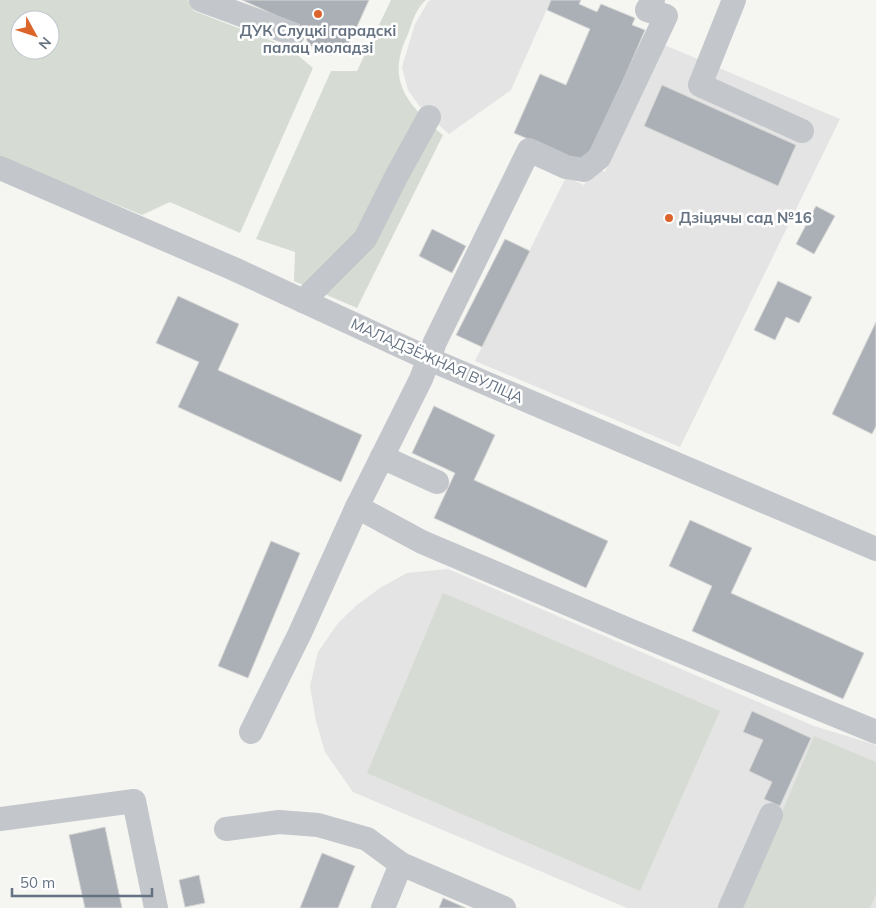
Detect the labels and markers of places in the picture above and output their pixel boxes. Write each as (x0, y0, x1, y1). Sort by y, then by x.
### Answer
marker: ДУК Слуцкі гарадскі палац моладзі (312, 8, 324, 20)
place label: ДУК Слуцкі гарадскі палац моладзі (240, 21, 396, 57)
place label: Дзіцячы сад №16 (679, 208, 812, 227)
marker: Дзіцячы сад №16 (663, 212, 675, 224)

